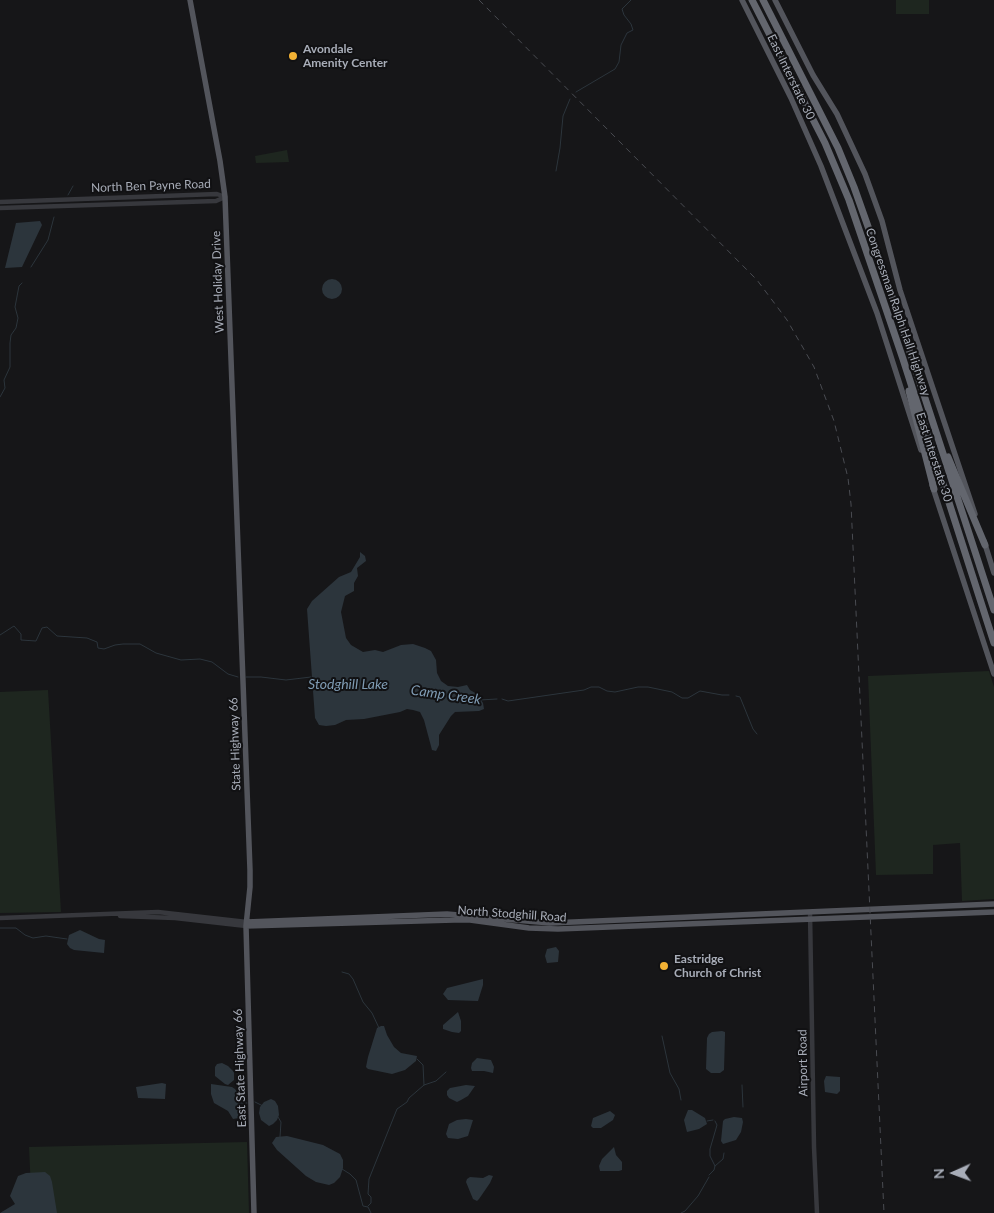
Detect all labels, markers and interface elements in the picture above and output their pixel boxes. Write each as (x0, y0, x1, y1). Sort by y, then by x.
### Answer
street label: East Interstate 30 (764, 32, 818, 122)
place label: Avondale Amenity Center (303, 42, 388, 70)
marker: Avondale Amenity Center (287, 50, 299, 62)
street label: North Ben Payne Road (91, 177, 211, 195)
street label: Congressman Ralph Hall Highway (862, 226, 934, 398)
street label: West Holiday Drive (209, 231, 227, 333)
street label: East Interstate 30 (913, 410, 955, 504)
water label: Stodghill Lake (308, 676, 388, 692)
water label: Camp Creek (410, 682, 482, 708)
street label: State Highway 66 (226, 697, 244, 791)
street label: North Stodghill Road (457, 903, 567, 925)
place label: Eastridge Church of Christ (674, 952, 761, 980)
marker: Eastridge Church of Christ (658, 960, 670, 972)
street label: East State Highway 66 (231, 1008, 249, 1128)
street label: Airport Road (795, 1029, 811, 1097)
north arrow (929, 1148, 979, 1198)
text: N (930, 1168, 947, 1179)

